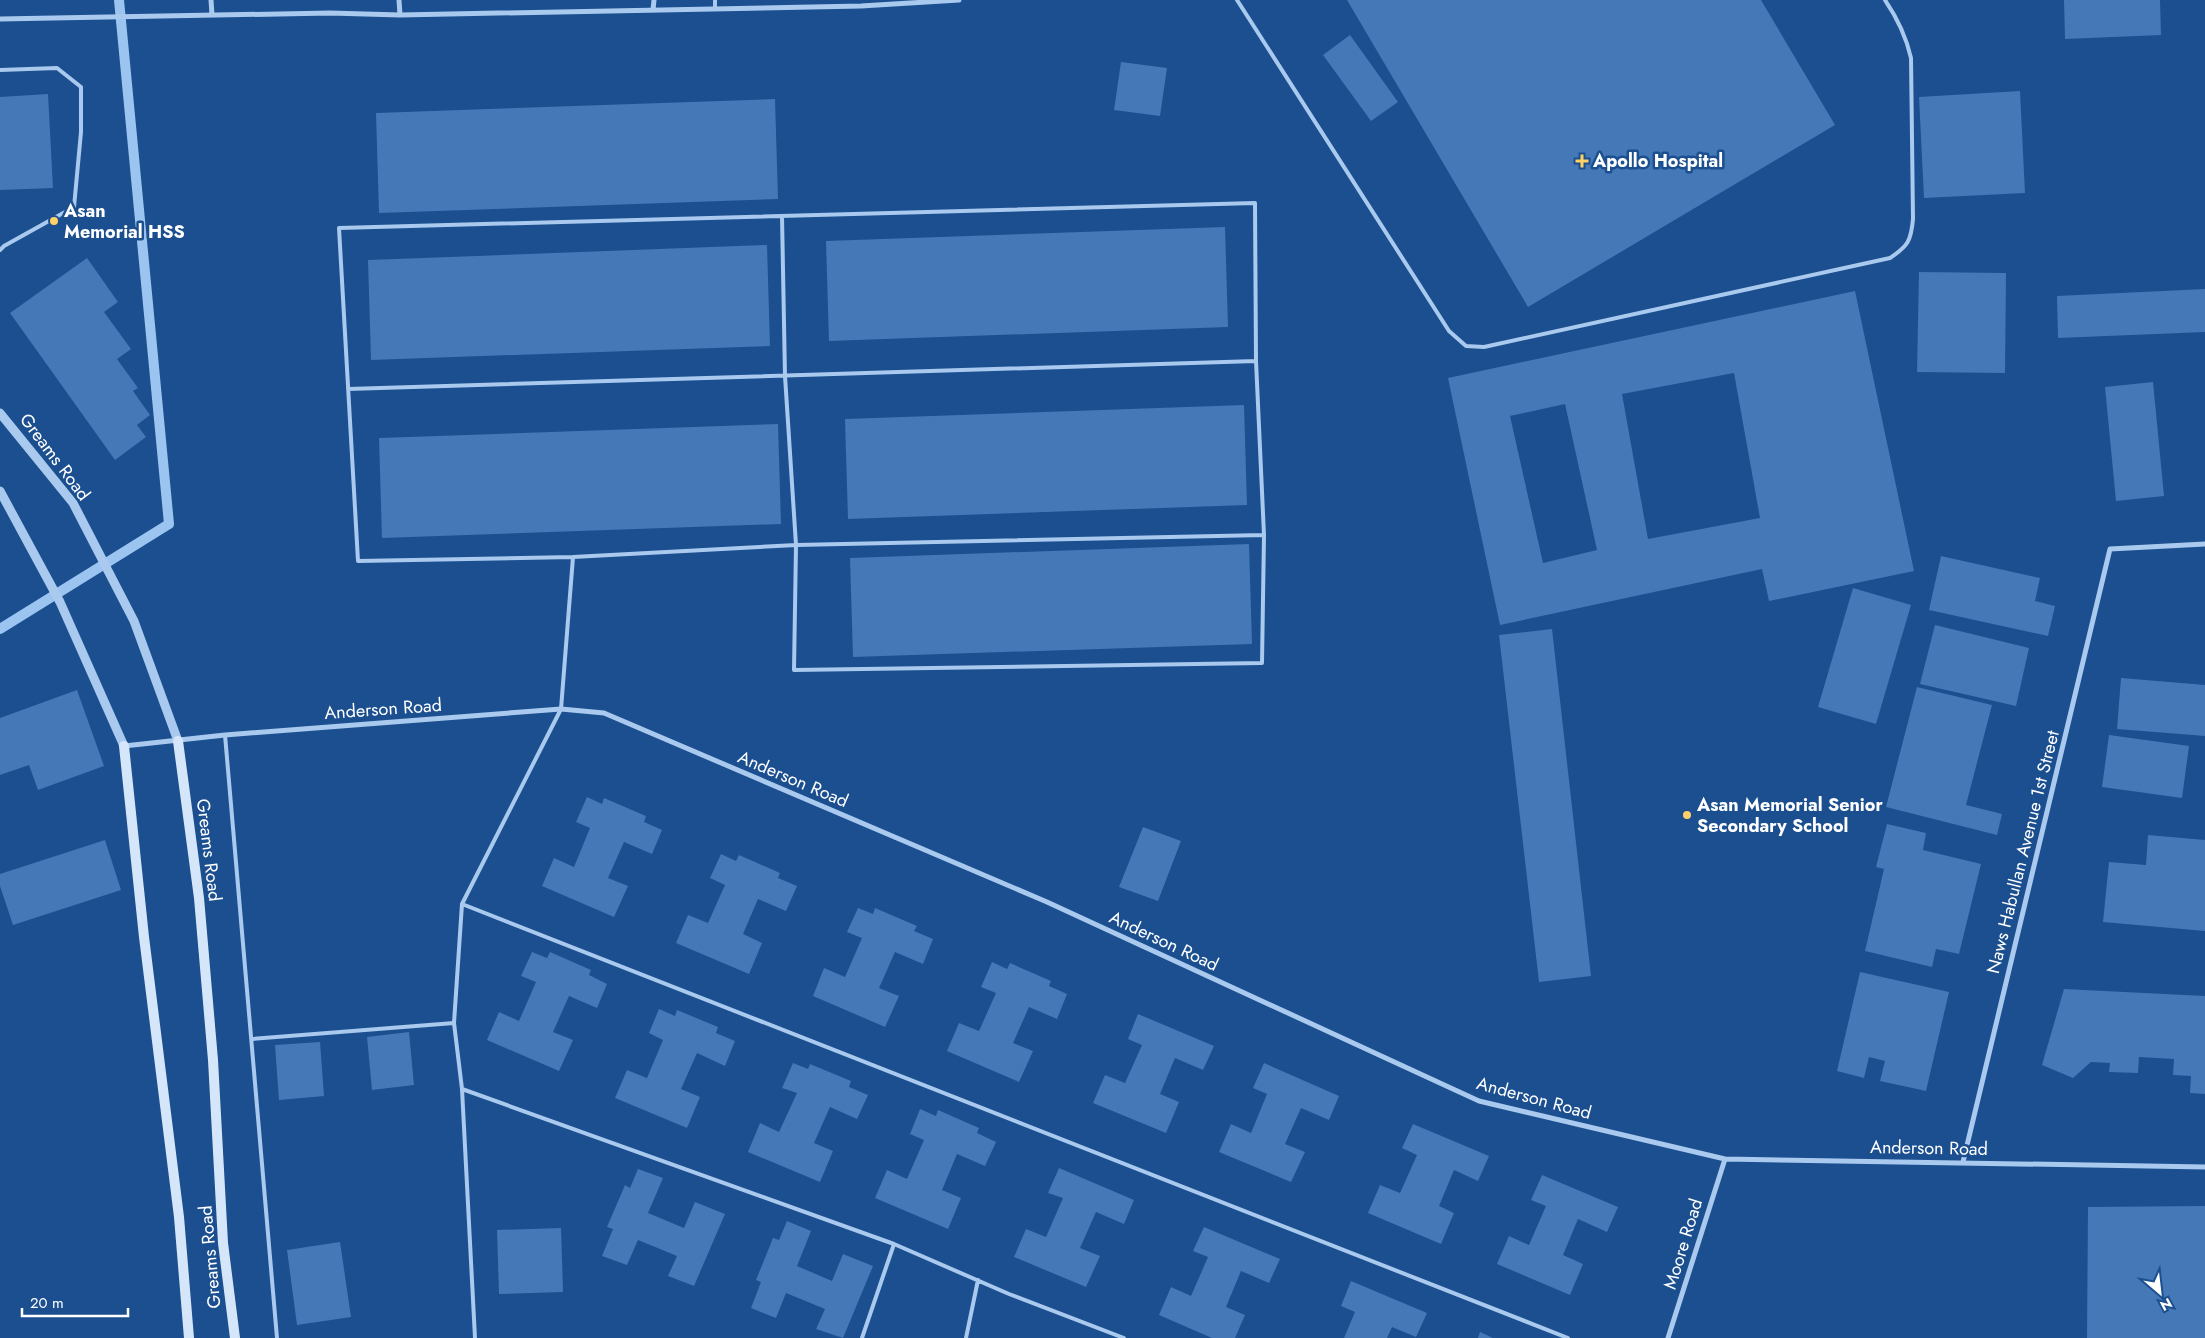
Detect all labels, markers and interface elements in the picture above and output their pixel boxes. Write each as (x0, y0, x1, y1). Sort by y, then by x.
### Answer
place label: Apollo Hospital (1592, 148, 1723, 174)
marker: Apollo Hospital (1575, 154, 1589, 168)
place label: Asan Memorial HSS (63, 198, 185, 245)
marker: Asan Memorial HSS (48, 215, 60, 227)
street label: Greams Road (14, 408, 96, 506)
street label: Anderson Road (323, 692, 443, 726)
street label: Naws Habullan Avenue 1st Street (1980, 727, 2066, 976)
street label: Anderson Road (734, 744, 852, 814)
place label: Asan Memorial Senior Secondary School (1696, 792, 1883, 839)
street label: Greams Road (190, 797, 228, 903)
marker: Asan Memorial Senior Secondary School (1681, 809, 1693, 821)
street label: Anderson Road (1105, 904, 1223, 978)
street label: Anderson Road (1474, 1070, 1594, 1126)
street label: Anderson Road (1870, 1134, 1988, 1162)
street label: Moore Road (1657, 1195, 1709, 1293)
street label: Greams Road (193, 1204, 227, 1310)
north arrow (2135, 1268, 2185, 1318)
scale bar (22, 1286, 129, 1318)
text: 20 m (30, 1292, 64, 1314)
text: N (2156, 1293, 2176, 1316)

